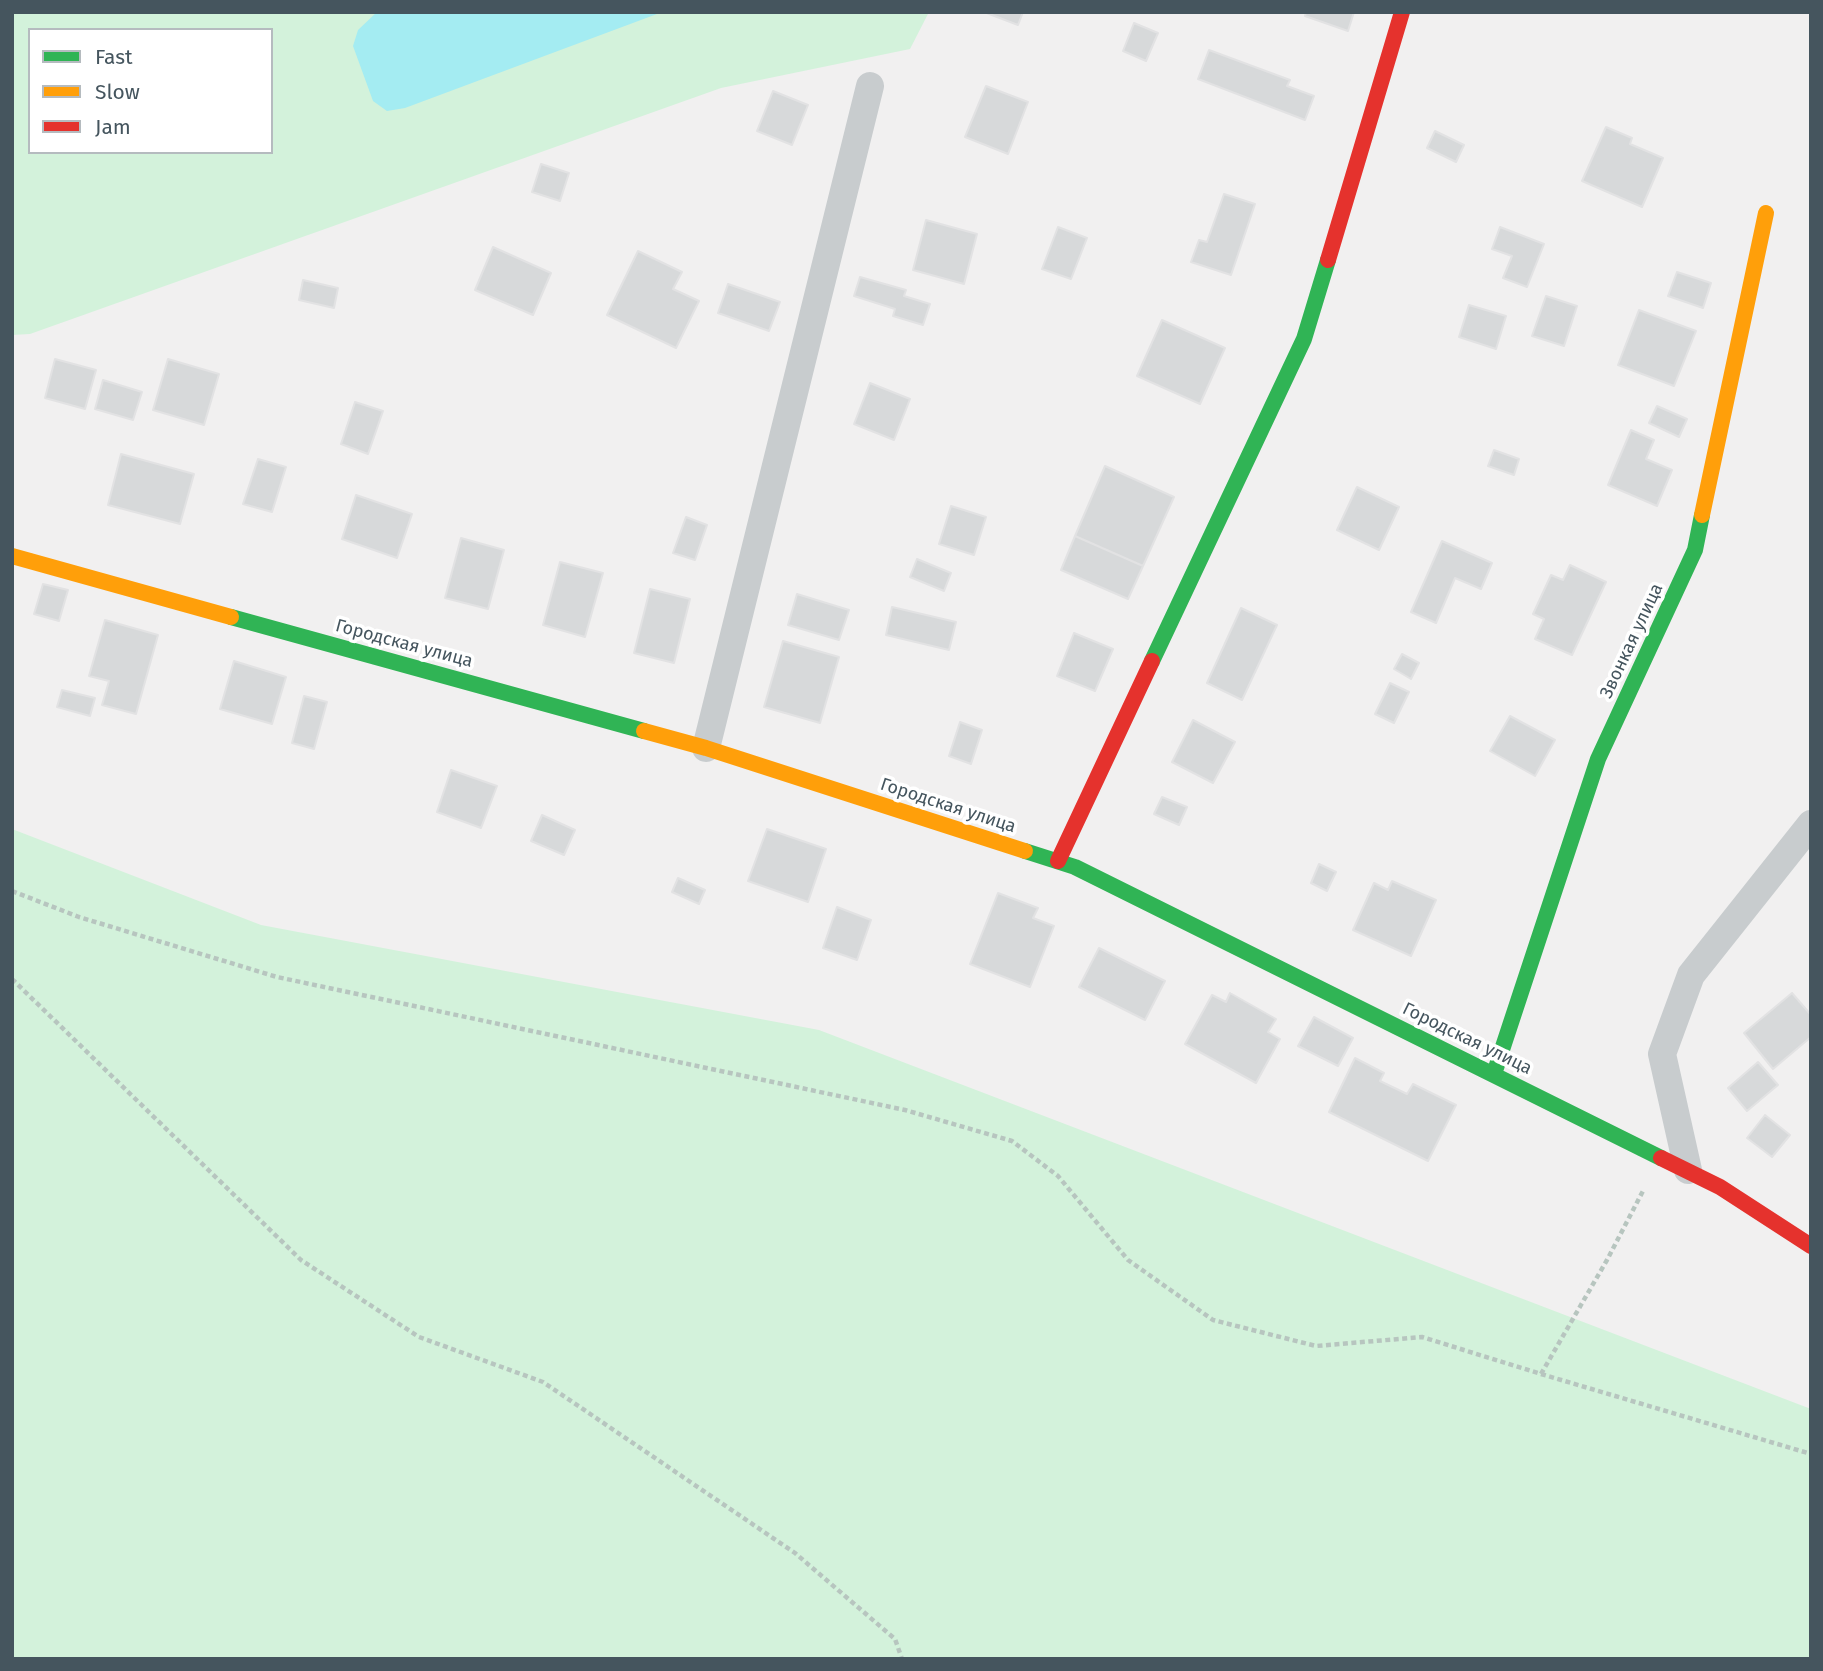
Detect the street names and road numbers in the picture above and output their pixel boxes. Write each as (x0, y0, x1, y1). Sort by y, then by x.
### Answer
street label: Звонкая улица (1596, 580, 1668, 702)
street label: Городская улица (333, 615, 475, 673)
street label: Городская улица (878, 774, 1018, 838)
street label: Городская улица (1399, 998, 1535, 1080)

